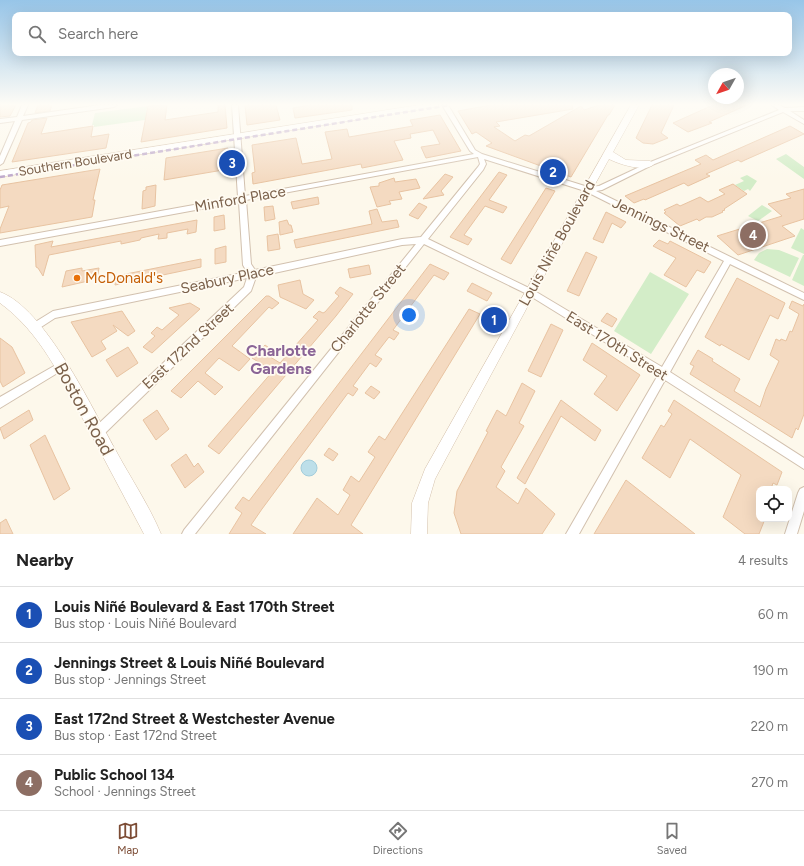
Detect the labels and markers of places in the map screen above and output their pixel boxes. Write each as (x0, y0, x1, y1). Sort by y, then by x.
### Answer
pin: 3 (219, 148, 245, 178)
pin: 2 (540, 157, 566, 187)
pin: 4 (740, 220, 766, 250)
place label: McDonald's (85, 269, 163, 287)
marker: McDonald's (72, 273, 82, 283)
pin: 1 (481, 305, 507, 335)

